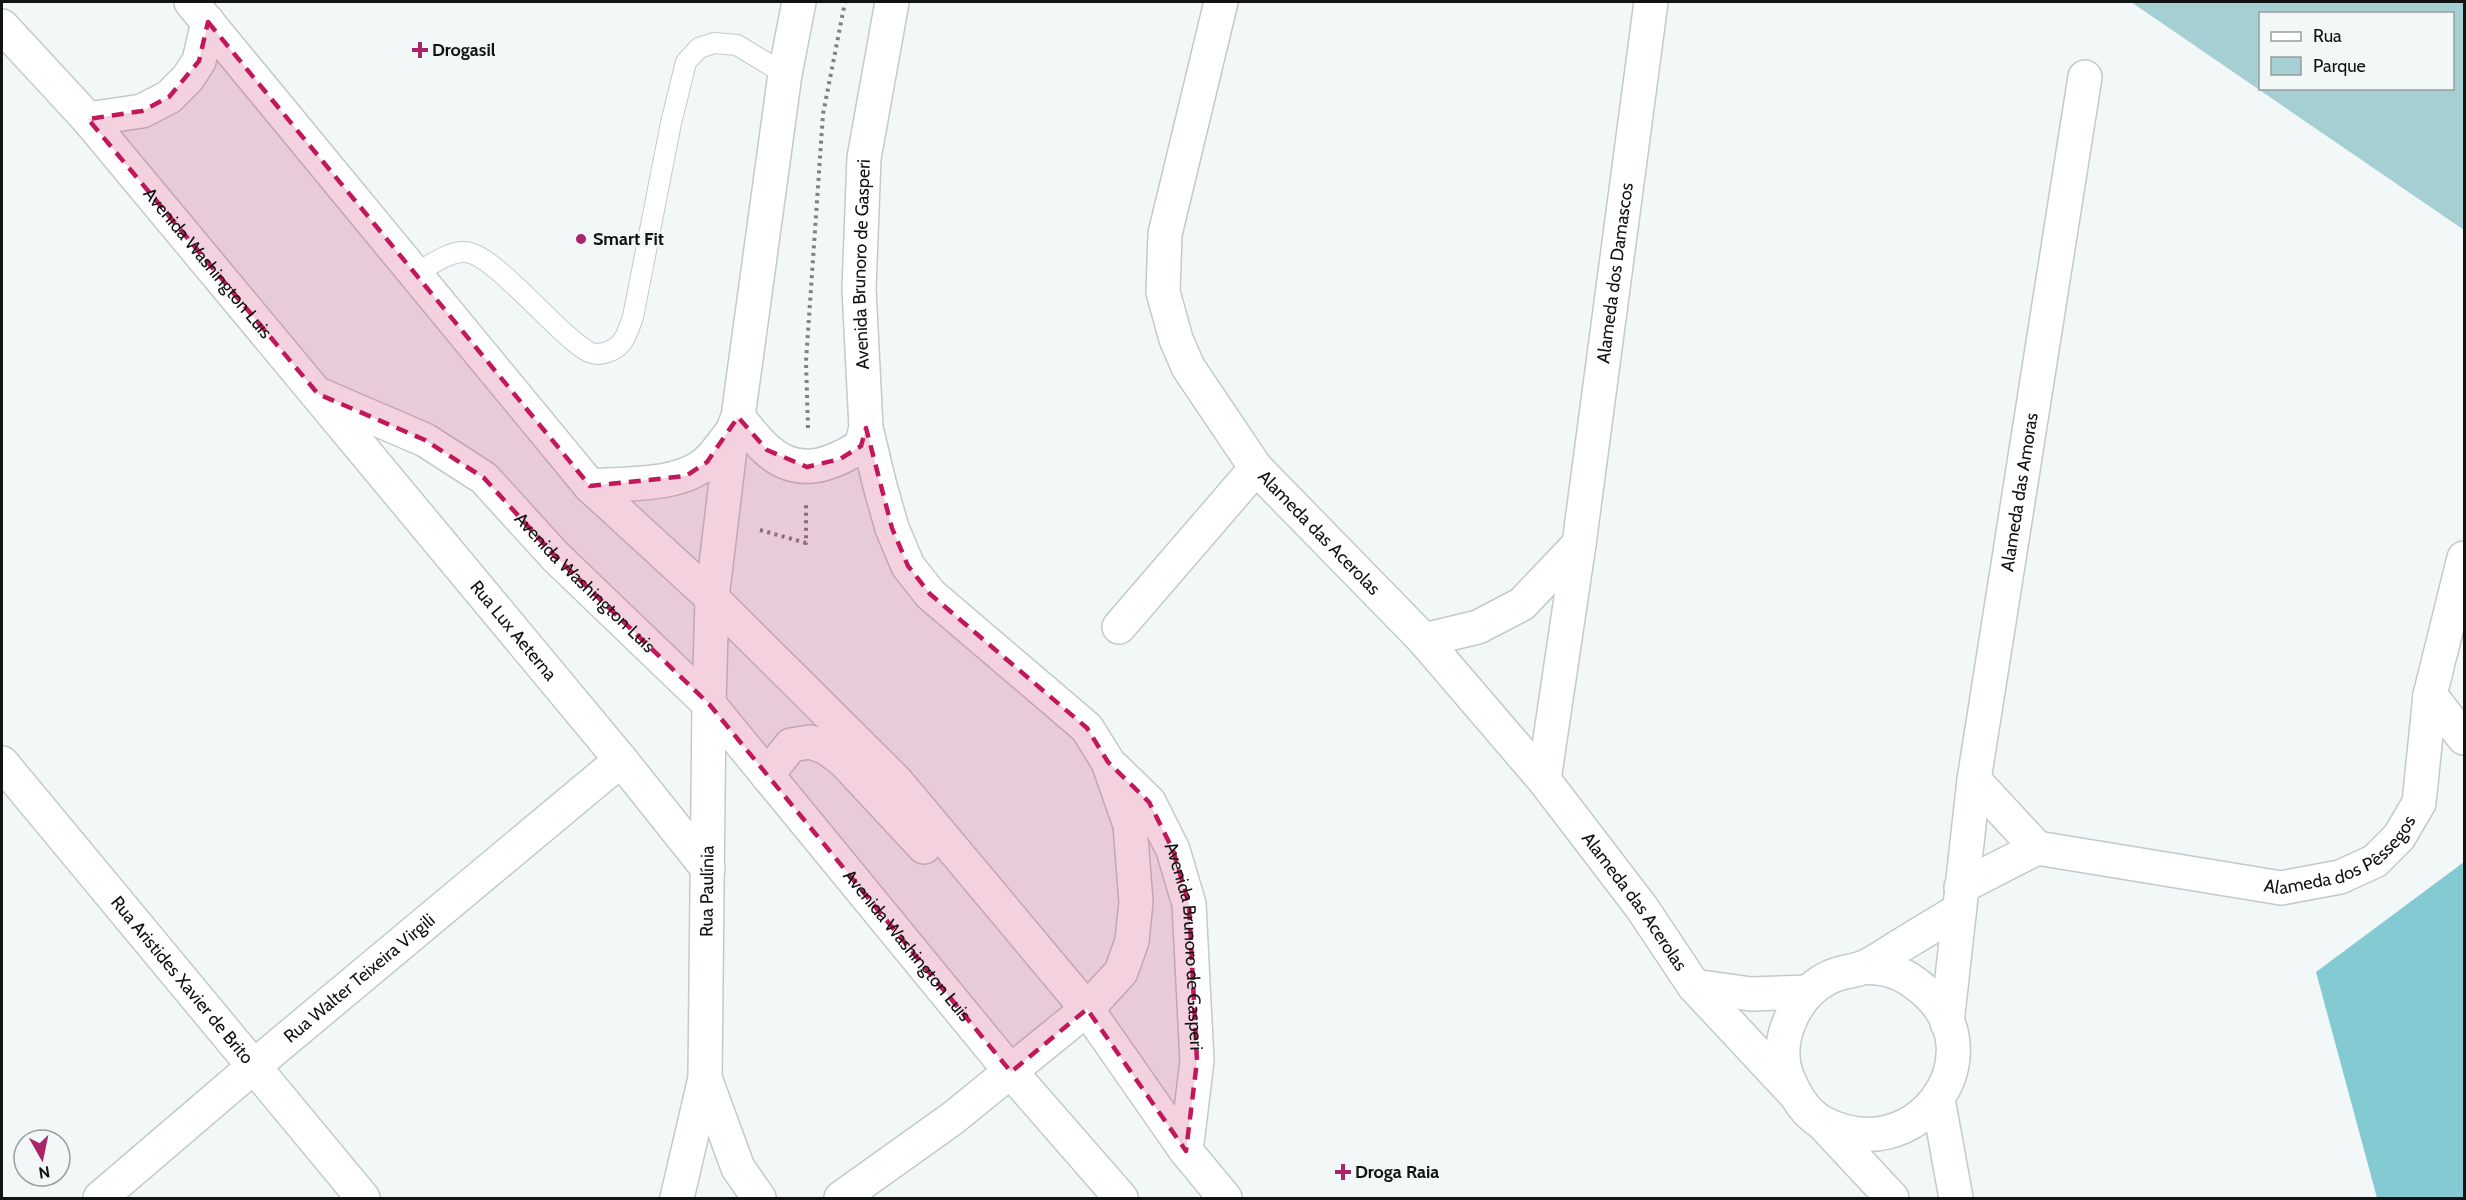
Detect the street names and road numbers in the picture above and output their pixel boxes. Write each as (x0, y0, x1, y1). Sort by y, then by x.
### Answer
street label: Avenida Brunoro de Gasperi (848, 159, 875, 370)
street label: Alameda dos Damascos (1592, 181, 1638, 365)
street label: Avenida Washington Luis (139, 183, 277, 343)
street label: Alameda das Amoras (1996, 411, 2043, 573)
street label: Alameda das Acerolas (1253, 466, 1385, 600)
street label: Avenida Washington Luis (510, 508, 660, 657)
street label: Rua Lux Aeterna (465, 576, 562, 685)
street label: Alameda dos Pêssegos (2262, 811, 2420, 899)
street label: Alameda das Acerolas (1577, 828, 1692, 975)
street label: Avenida Brunoro de Gasperi (1160, 838, 1207, 1051)
street label: Rua Paulínia (696, 845, 718, 937)
street label: Avenida Washington Luis (838, 865, 976, 1026)
street label: Rua Aristides Xavier de Brito (106, 892, 258, 1068)
street label: Rua Walter Teixeira Virgili (279, 909, 439, 1048)

